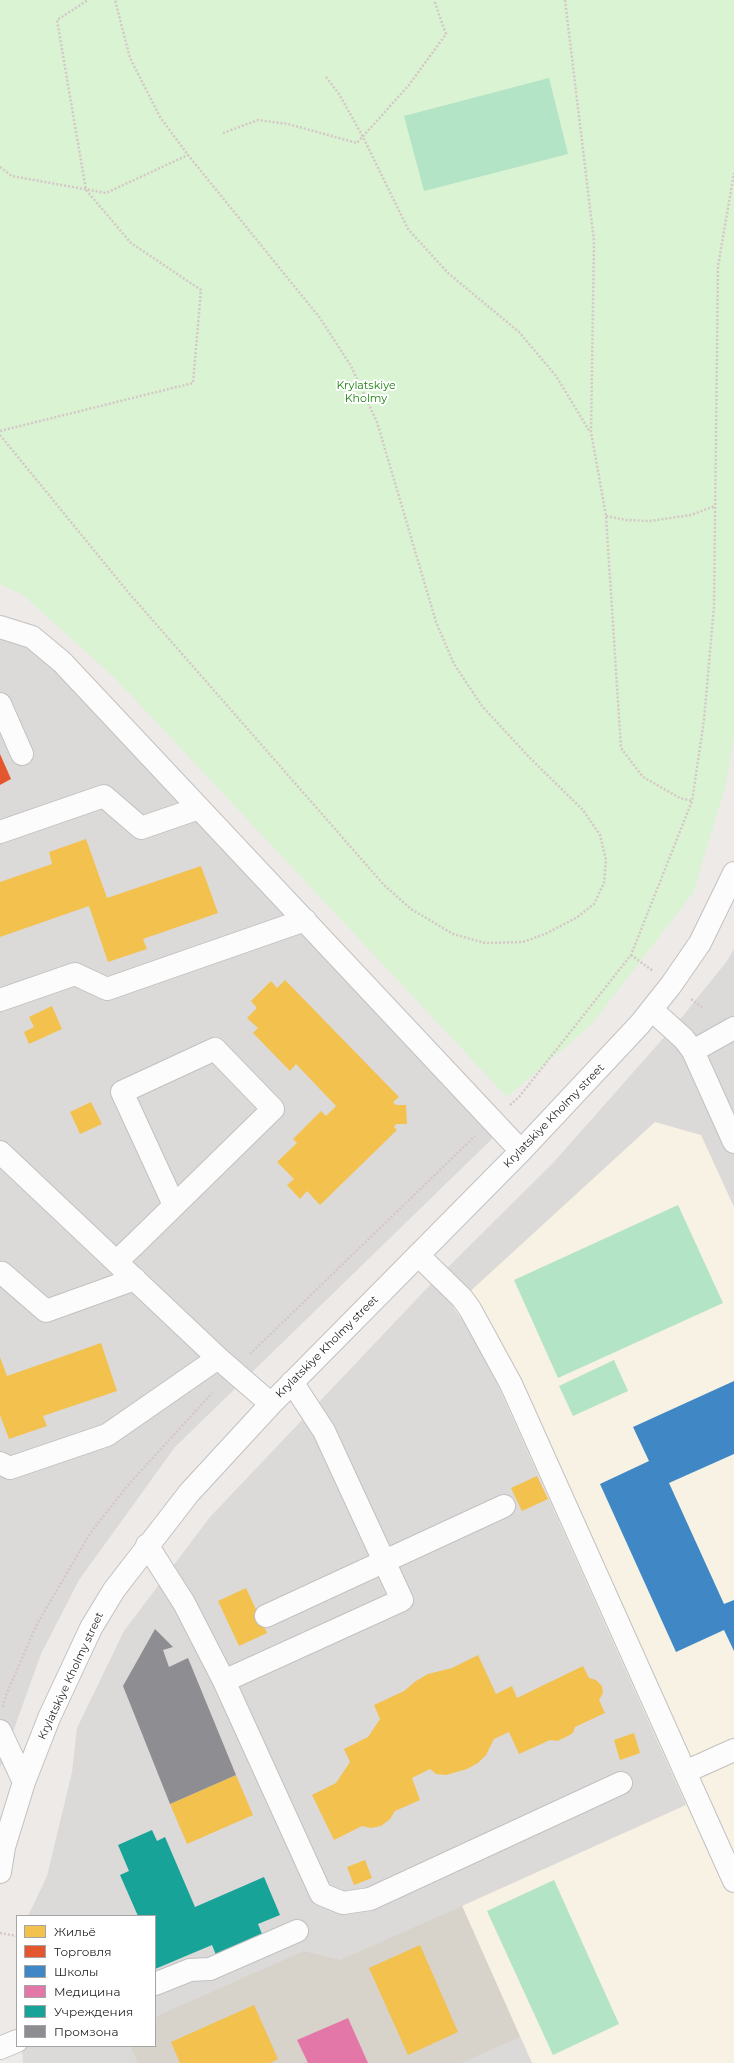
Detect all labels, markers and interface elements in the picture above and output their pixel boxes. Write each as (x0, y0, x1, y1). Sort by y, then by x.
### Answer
park label: Krylatskiye Kholmy (336, 379, 396, 405)
street label: Krylatskiye Kholmy street (501, 1061, 607, 1171)
street label: Krylatskiye Kholmy street (273, 1293, 381, 1401)
street label: Krylatskiye Kholmy street (36, 1610, 106, 1742)
legend (16, 1915, 156, 2047)
text: Жильё (54, 1924, 96, 1939)
text: Торговля (54, 1944, 111, 1959)
text: Школы (54, 1964, 99, 1979)
text: Медицина (54, 1984, 120, 1999)
text: Учреждения (54, 2004, 133, 2019)
text: Промзона (54, 2024, 118, 2039)

